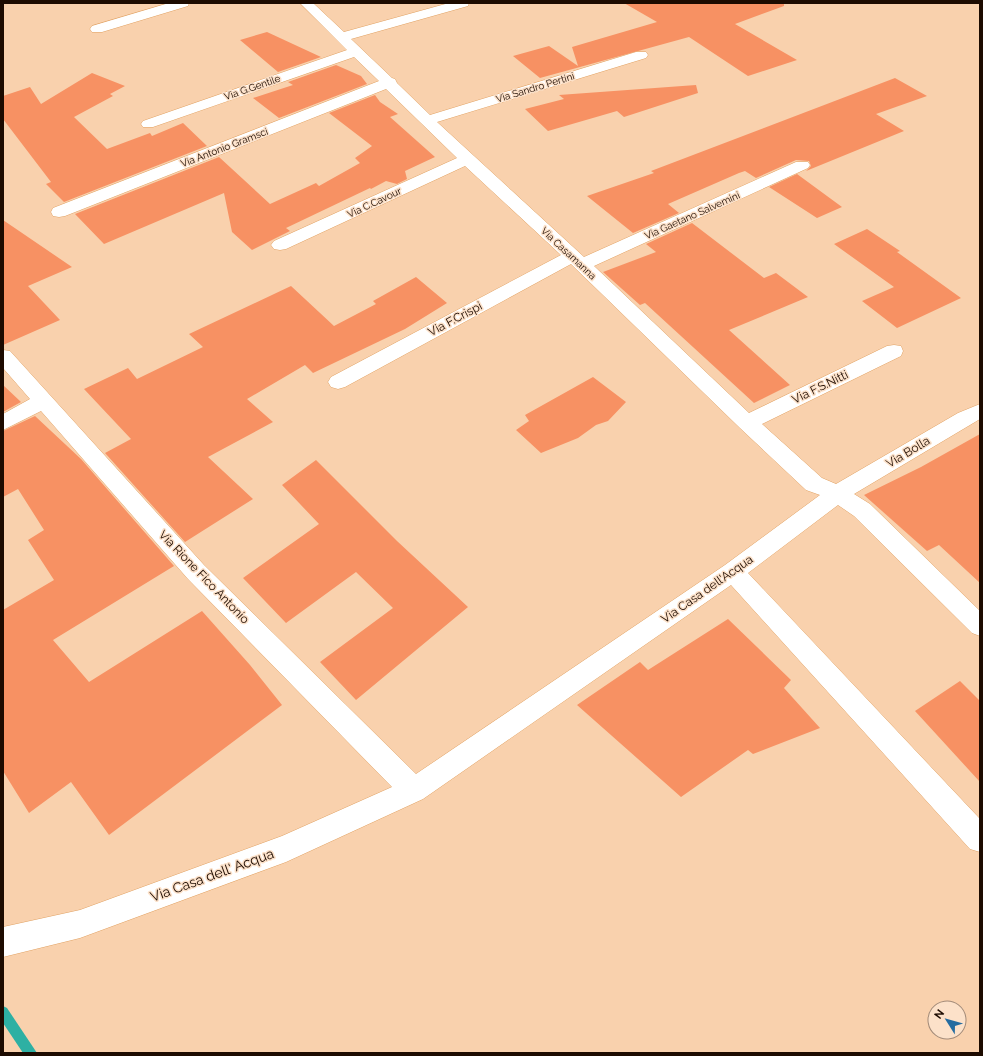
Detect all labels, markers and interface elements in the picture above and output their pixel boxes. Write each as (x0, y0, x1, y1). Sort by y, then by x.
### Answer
street label: Via Sandro Pertini (495, 70, 576, 105)
street label: Via G.Gentile (223, 73, 282, 102)
street label: Via Antonio Gramsci (179, 126, 269, 169)
street label: Via C.Cavour (345, 185, 403, 220)
street label: Via Gaetano Salvemini (643, 189, 741, 241)
street label: Via Casamanna (539, 225, 598, 282)
street label: Via F.Crispi (426, 299, 484, 339)
street label: Via F.S.Nitti (790, 367, 850, 407)
street label: Via Bolla (884, 433, 932, 471)
street label: Via Rione Fico Antonio (156, 528, 252, 626)
street label: Via Casa dell'Acqua (659, 552, 755, 626)
street label: Via Casa dell' Acqua (148, 845, 276, 905)
north arrow (927, 1000, 967, 1040)
text: N (932, 1007, 947, 1022)

